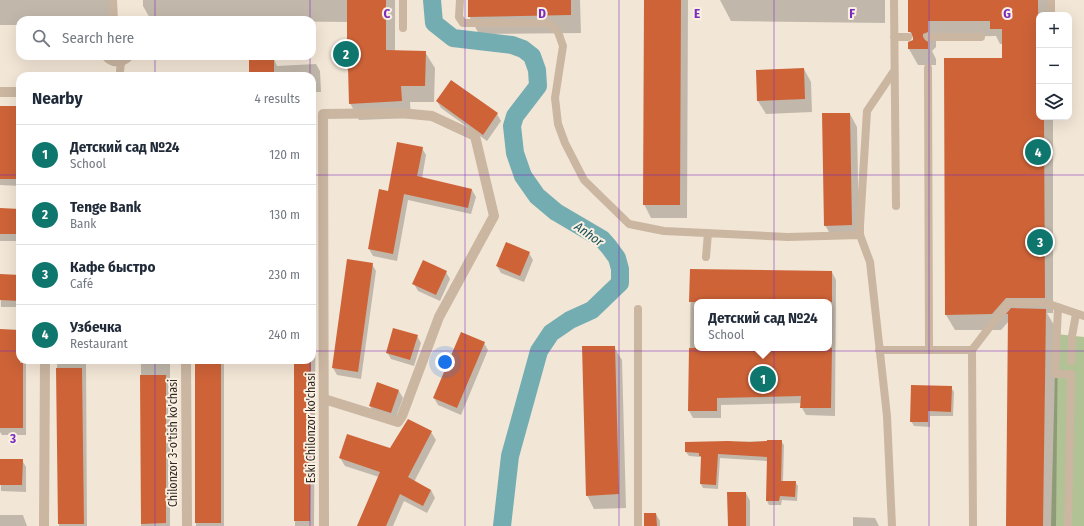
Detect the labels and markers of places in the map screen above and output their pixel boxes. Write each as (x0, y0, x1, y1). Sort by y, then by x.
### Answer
pin: 2 (333, 39, 359, 69)
pin: 4 (1025, 137, 1051, 167)
pin: 3 (1027, 227, 1053, 257)
pin: 1 (750, 364, 776, 394)

